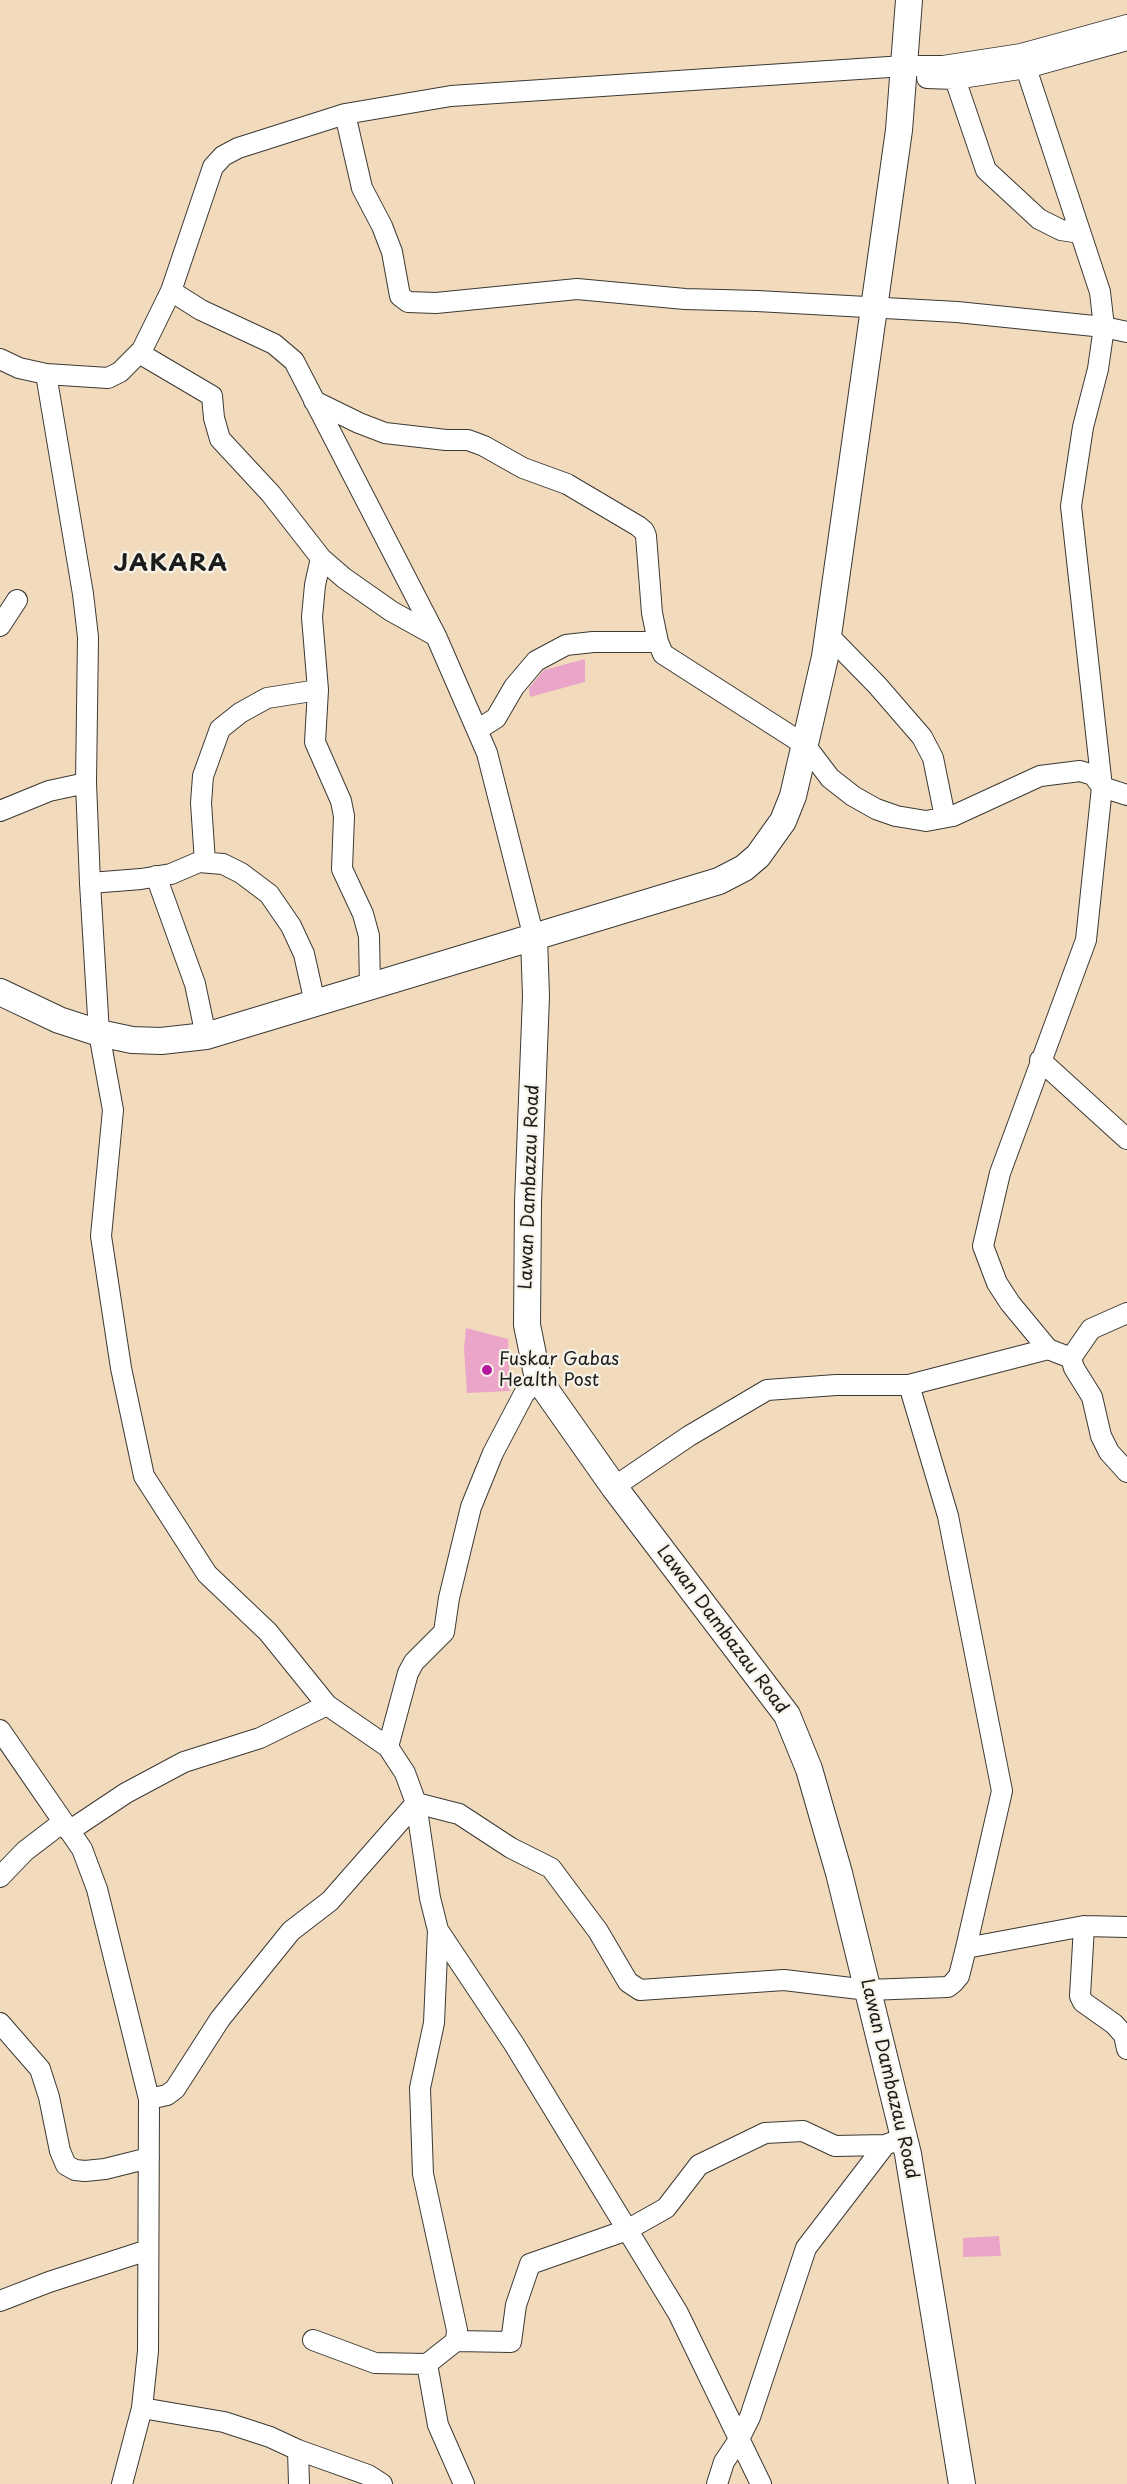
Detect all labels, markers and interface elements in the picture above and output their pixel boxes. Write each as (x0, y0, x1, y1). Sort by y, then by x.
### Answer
district label: JAKARA (114, 550, 228, 578)
street label: Lawan Dambazau Road (516, 1084, 544, 1290)
place label: Fuskar Gabas Health Post (499, 1349, 619, 1392)
marker: Fuskar Gabas Health Post (480, 1363, 494, 1377)
street label: Lawan Dambazau Road (652, 1542, 792, 1718)
street label: Lawan Dambazau Road (855, 1977, 923, 2181)

